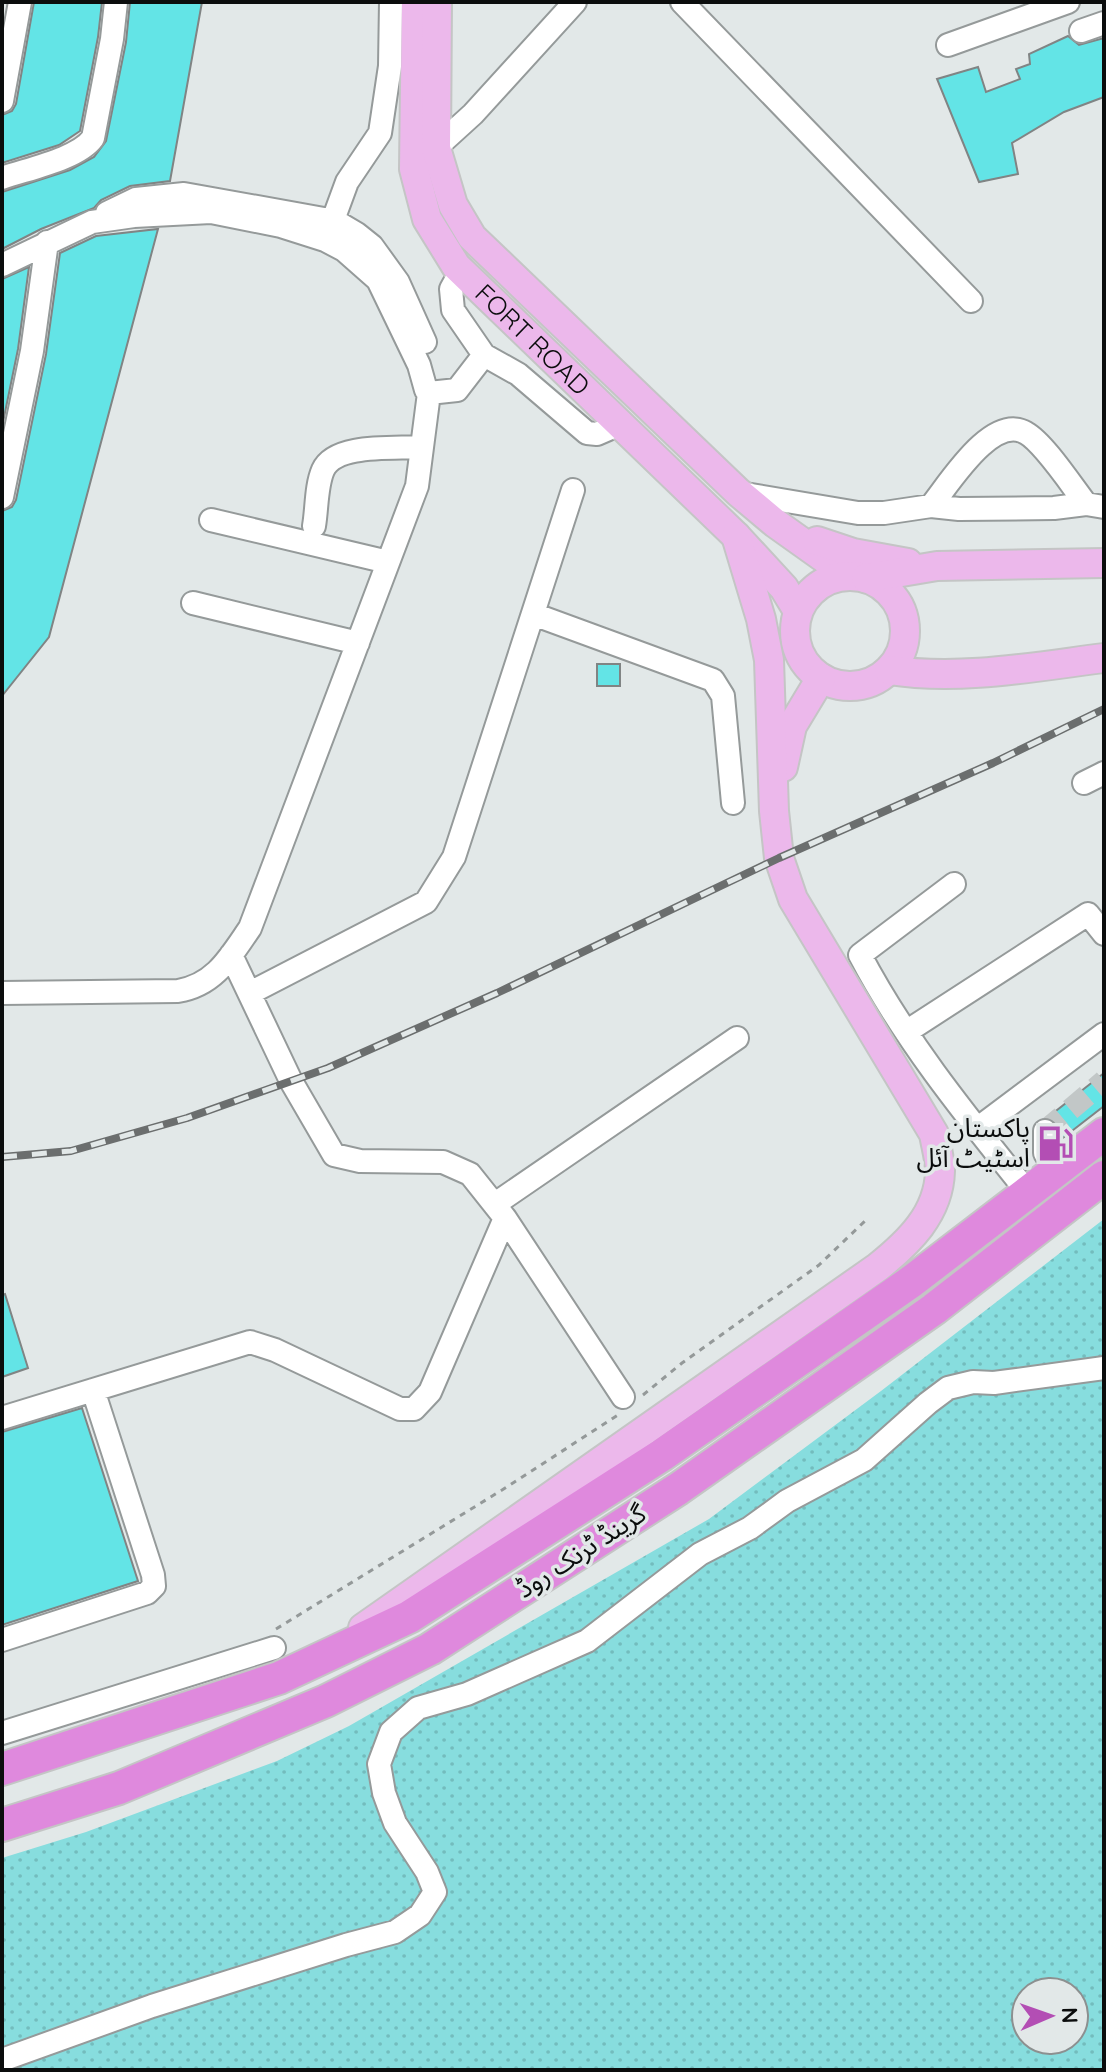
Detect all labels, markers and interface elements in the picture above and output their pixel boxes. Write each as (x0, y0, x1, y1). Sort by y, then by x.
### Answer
street label: FORT ROAD (468, 276, 597, 402)
place label: پاکستان اسٹیٹ آئل (916, 1111, 1030, 1174)
fuel station icon: پاکستان اسٹیٹ آئل (1037, 1124, 1075, 1162)
street label: گرینڈ ٹرنک روڈ (510, 1496, 652, 1605)
north arrow (1010, 1976, 1090, 2056)
text: N (1056, 2007, 1084, 2024)

